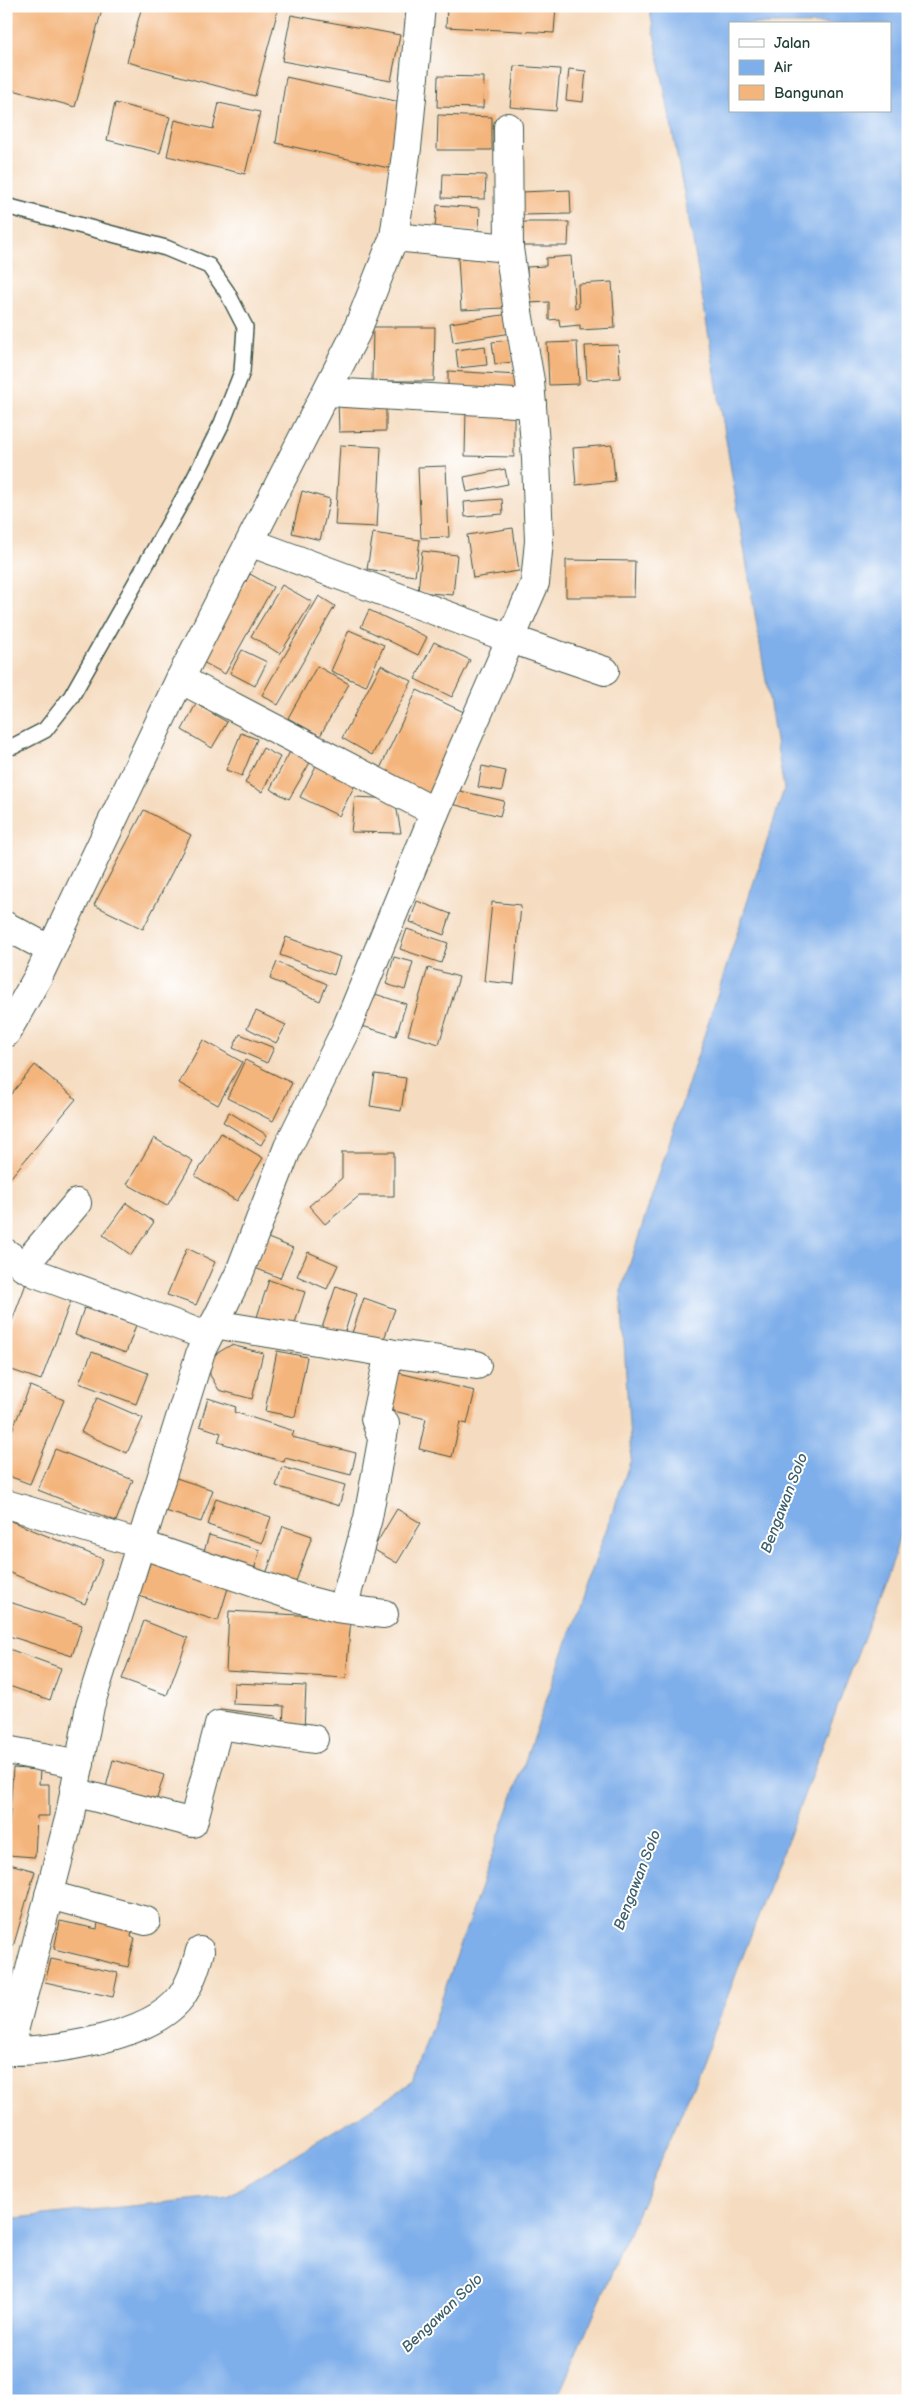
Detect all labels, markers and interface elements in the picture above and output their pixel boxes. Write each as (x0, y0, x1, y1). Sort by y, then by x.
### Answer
legend (729, 22, 892, 112)
text: Jalan (774, 34, 810, 53)
text: Air (774, 58, 793, 77)
text: Bangunan (774, 84, 844, 103)
water label: Bengawan Solo (757, 1450, 812, 1556)
water label: Bengawan Solo (610, 1827, 665, 1933)
water label: Bengawan Solo (398, 2270, 487, 2357)

